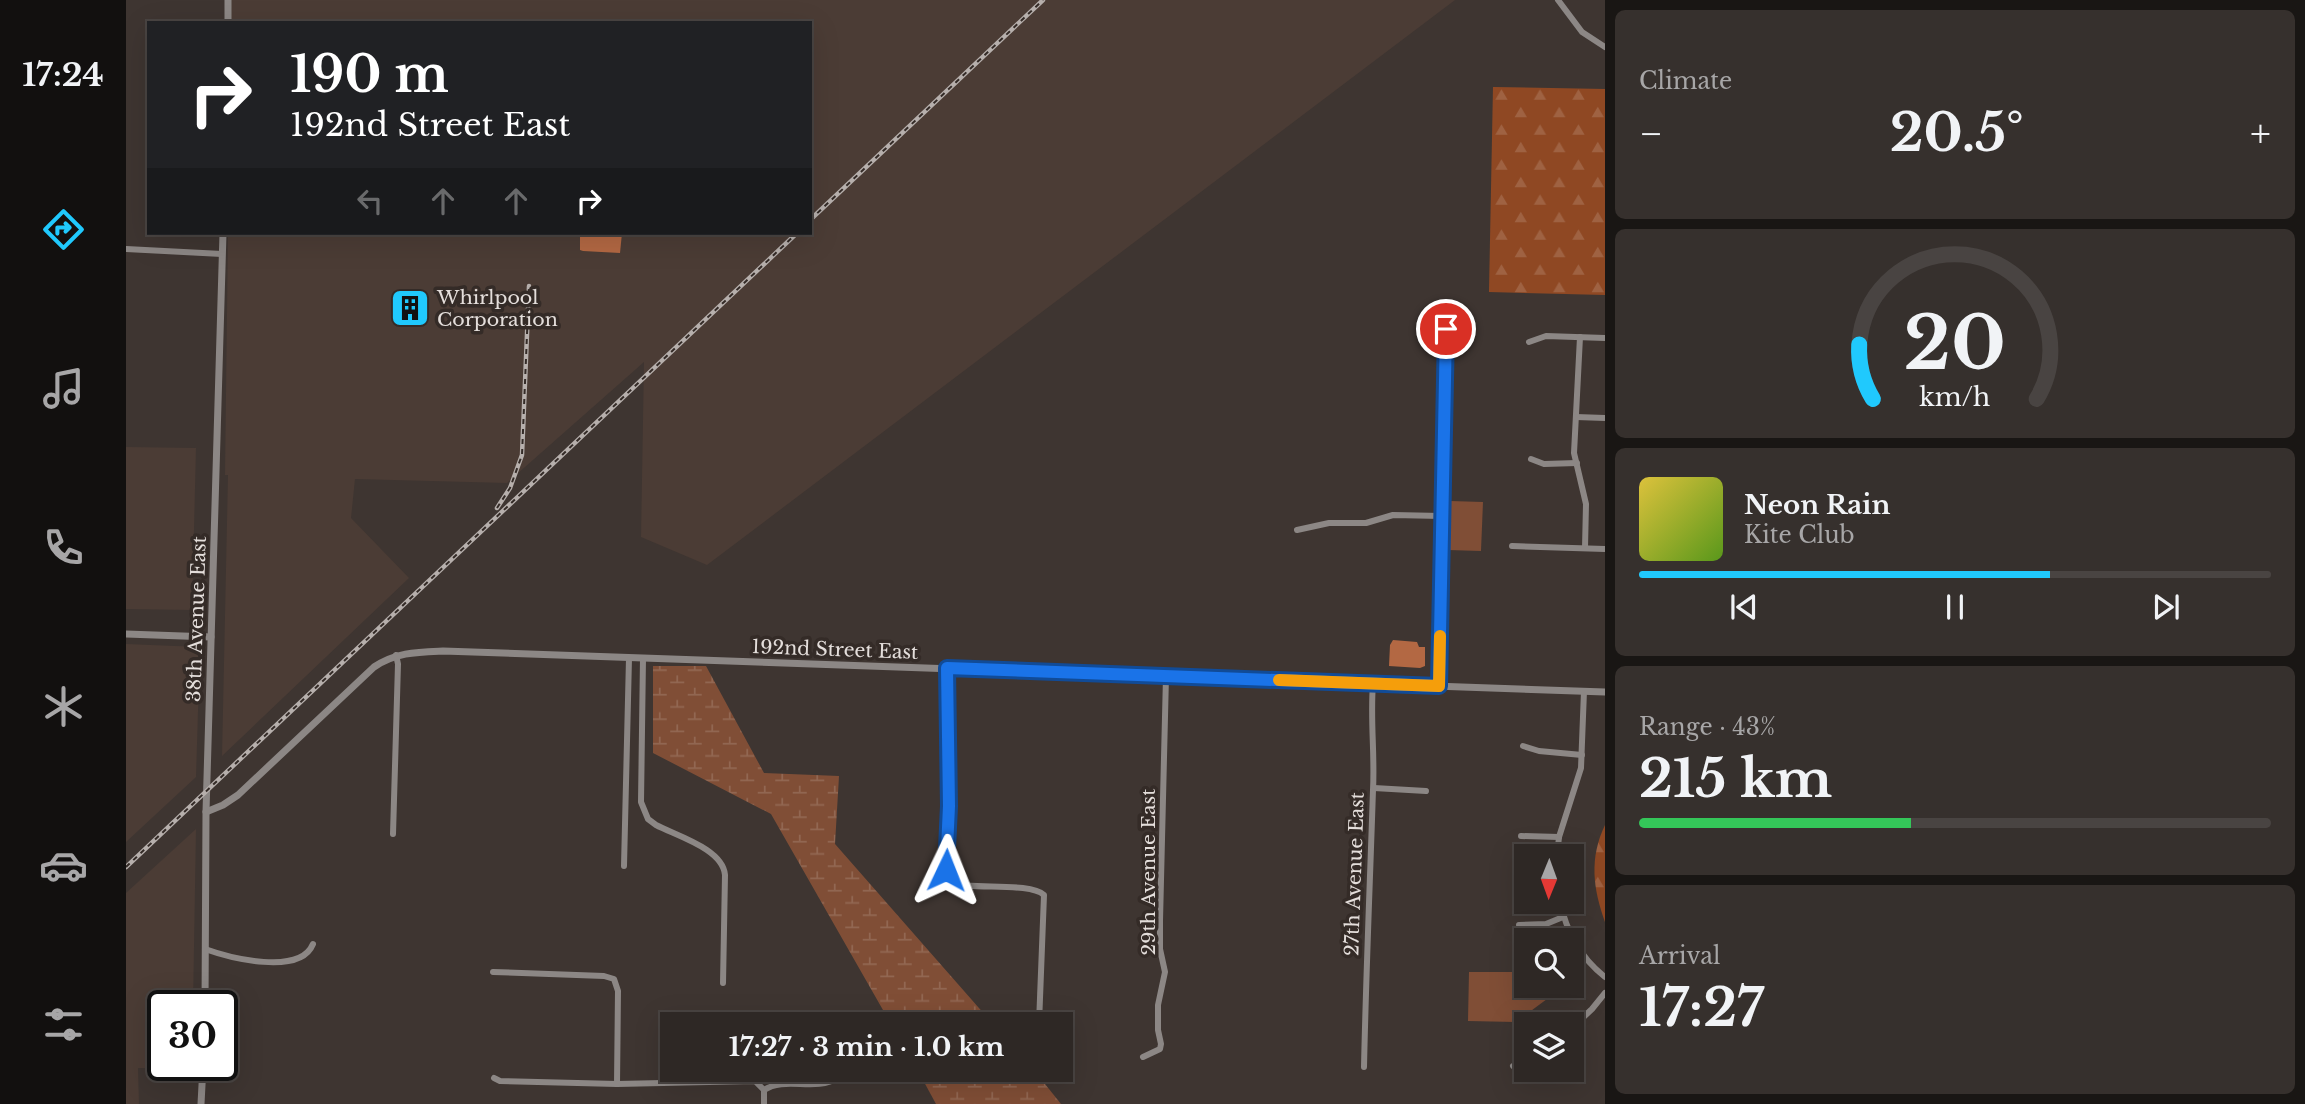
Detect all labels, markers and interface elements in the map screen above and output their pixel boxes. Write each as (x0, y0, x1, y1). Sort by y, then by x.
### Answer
text: 190 m (290, 44, 449, 105)
icon: right (175, 49, 266, 140)
text: 17:24 (22, 55, 104, 95)
text: Climate (1639, 67, 1732, 95)
text: 20.5° (1890, 101, 2024, 165)
text: 192nd Street East (290, 105, 570, 145)
text: − (1639, 110, 1663, 157)
text: + (2250, 110, 2271, 157)
icon: left (351, 182, 389, 220)
icon: ahead (424, 182, 462, 220)
icon: ahead (497, 182, 535, 220)
icon: right (570, 182, 608, 220)
icon: directions (39, 205, 88, 254)
place label: Whirlpool Corporation (436, 286, 558, 331)
building icon: Whirlpool Corporation (389, 287, 431, 329)
pin (1416, 299, 1476, 359)
text: 20 (1904, 299, 2006, 390)
icon: arrive (1427, 310, 1465, 348)
icon: music (39, 364, 88, 413)
text: km/h (1920, 382, 1990, 413)
text: Neon Rain (1744, 489, 1890, 521)
text: Kite Club (1744, 521, 1855, 549)
icon: phone (39, 523, 88, 572)
street label: 38th Avenue East (182, 535, 211, 702)
icon: previous (1725, 588, 1763, 626)
icon: pause (1936, 588, 1974, 626)
icon: next (2147, 588, 2185, 626)
street label: 192nd Street East (751, 635, 919, 664)
icon: climate (39, 682, 88, 731)
text: Range · 43% (1639, 713, 1775, 741)
text: 215 km (1639, 747, 1832, 811)
street label: 29th Avenue East (1137, 788, 1160, 955)
street label: 27th Avenue East (1340, 791, 1369, 956)
position arrow (909, 833, 983, 907)
icon: car (39, 841, 88, 890)
north arrow (1514, 844, 1584, 914)
map controls (1514, 844, 1584, 1082)
button: search (1514, 928, 1584, 998)
text: Arrival (1639, 942, 1720, 970)
text: 17:27 (1639, 976, 1764, 1040)
speed limit sign: 30 (147, 990, 238, 1081)
icon: filters (39, 1000, 88, 1049)
button: layers (1514, 1012, 1584, 1082)
text: 17:27 · 3 min · 1.0 km (729, 1031, 1004, 1063)

